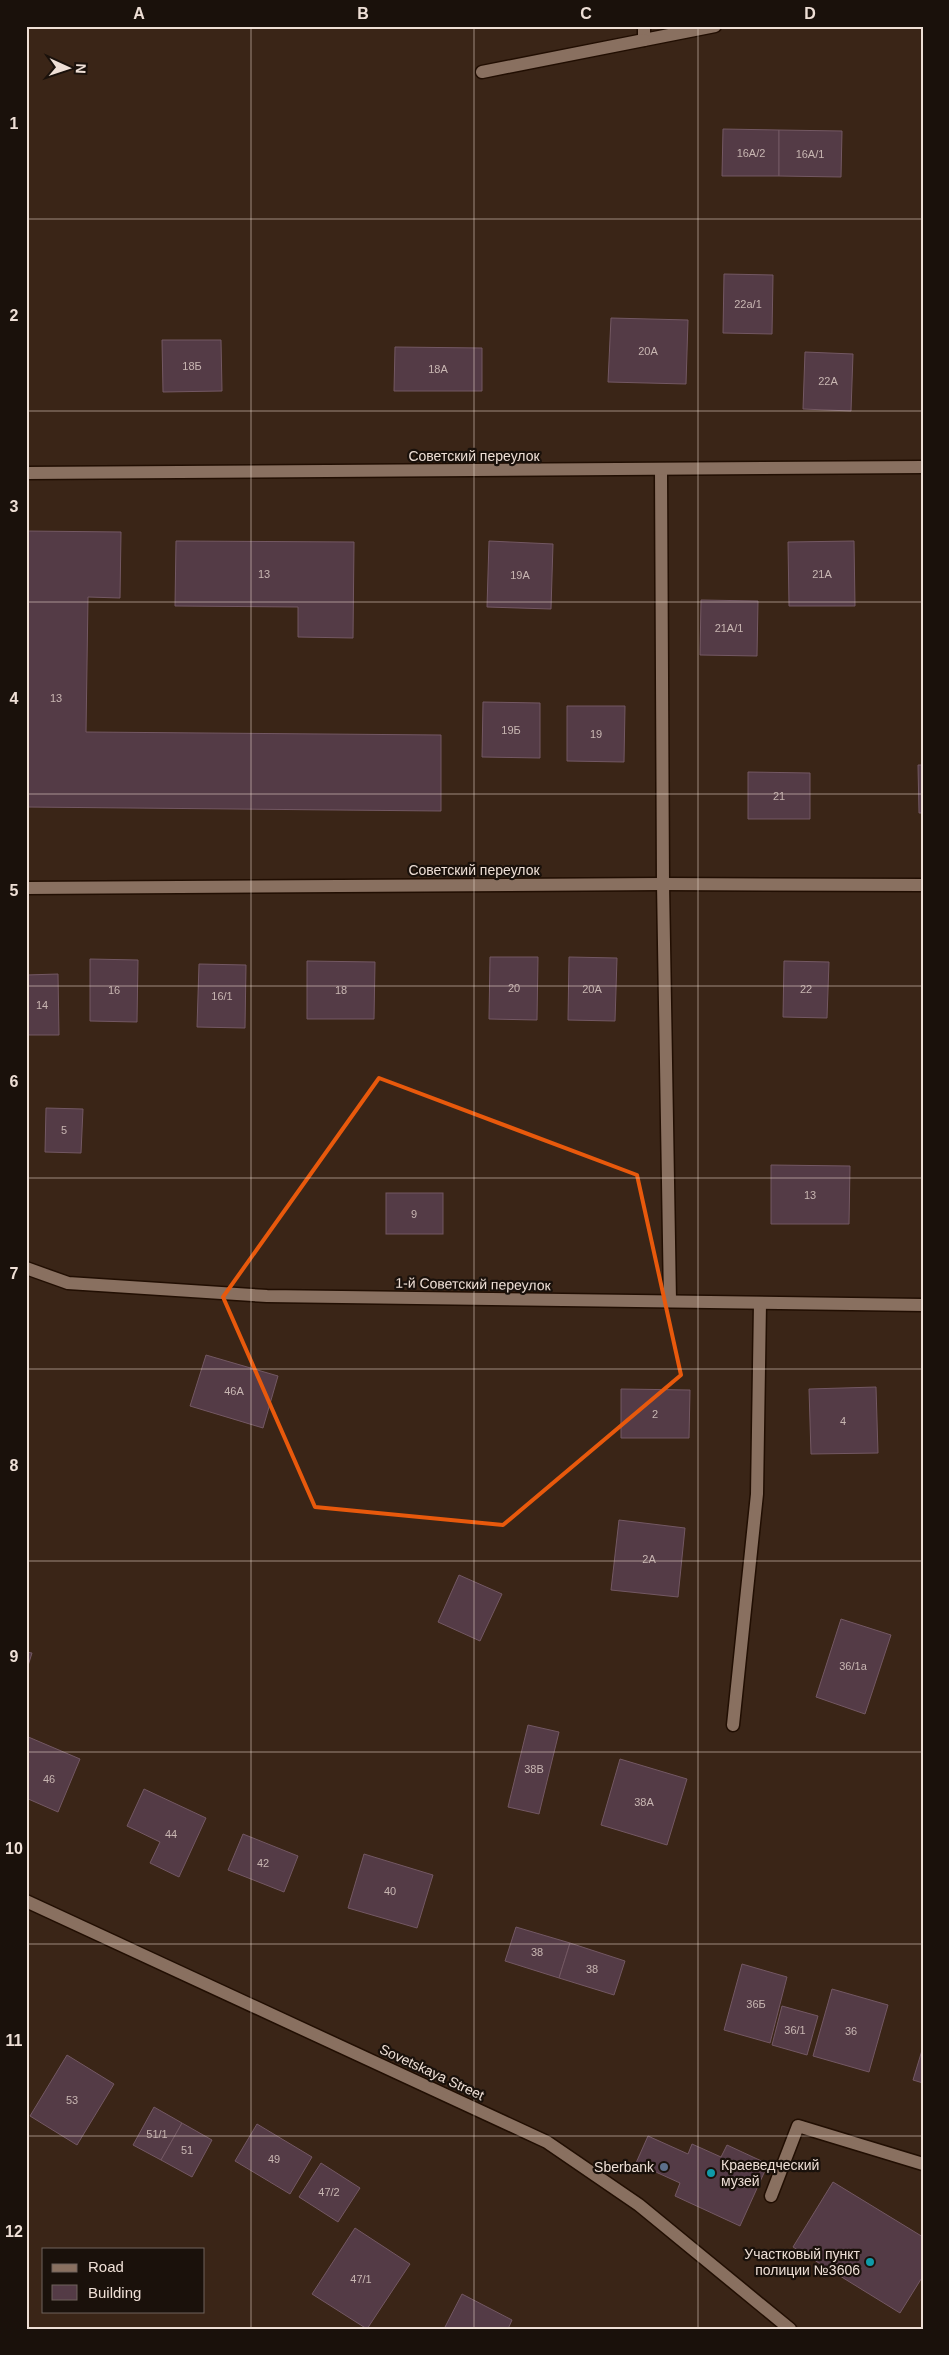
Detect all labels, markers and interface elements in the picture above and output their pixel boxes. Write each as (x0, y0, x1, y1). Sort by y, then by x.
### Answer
text: A (133, 5, 145, 22)
text: B (357, 5, 369, 22)
text: C (580, 5, 592, 22)
text: D (804, 5, 816, 22)
north arrow (42, 42, 92, 92)
text: N (73, 63, 89, 74)
text: 1 (10, 115, 19, 132)
house number: 16А/2 (737, 147, 765, 159)
house number: 16А/1 (796, 148, 824, 160)
house number: 22а/1 (734, 298, 762, 310)
text: 2 (10, 307, 19, 324)
house number: 20А (638, 345, 658, 357)
house number: 18Б (182, 360, 202, 372)
house number: 18А (428, 363, 448, 375)
house number: 22А (818, 375, 838, 387)
street label: Советский переулок (408, 448, 540, 464)
text: 3 (10, 498, 19, 515)
house number: 13 (258, 568, 270, 580)
house number: 21А (812, 568, 832, 580)
house number: 19А (510, 569, 530, 581)
house number: 21А/1 (715, 622, 743, 634)
text: 4 (10, 690, 19, 707)
house number: 13 (50, 692, 62, 704)
house number: 19Б (501, 724, 521, 736)
house number: 19 (590, 728, 602, 740)
house number: 21 (773, 790, 785, 802)
street label: Советский переулок (408, 862, 540, 878)
text: 5 (10, 882, 19, 899)
house number: 20 (508, 982, 520, 994)
house number: 20А (582, 983, 602, 995)
house number: 22 (800, 983, 812, 995)
house number: 16 (108, 984, 120, 996)
house number: 18 (335, 984, 347, 996)
house number: 16/1 (211, 990, 233, 1002)
house number: 14 (36, 999, 48, 1011)
text: 6 (10, 1073, 19, 1090)
house number: 5 (61, 1124, 67, 1136)
house number: 13 (804, 1189, 816, 1201)
house number: 9 (411, 1208, 417, 1220)
text: 7 (10, 1265, 19, 1282)
street label: 1-й Советский переулок (395, 1275, 552, 1293)
house number: 46А (224, 1385, 244, 1397)
house number: 2 (652, 1408, 658, 1420)
house number: 4 (840, 1415, 846, 1427)
text: 8 (10, 1457, 19, 1474)
house number: 2А (642, 1553, 656, 1565)
text: 9 (10, 1648, 19, 1665)
house number: 36/1а (839, 1660, 868, 1672)
house number: 38В (524, 1763, 544, 1775)
house number: 46 (43, 1773, 55, 1785)
house number: 38А (634, 1796, 654, 1808)
house number: 44 (165, 1828, 177, 1840)
text: 10 (5, 1840, 23, 1857)
house number: 42 (257, 1857, 269, 1869)
house number: 40 (384, 1885, 396, 1897)
house number: 38 (531, 1946, 543, 1958)
house number: 38 (586, 1963, 598, 1975)
house number: 36Б (746, 1998, 766, 2010)
house number: 36/1 (784, 2024, 806, 2036)
house number: 36 (845, 2025, 857, 2037)
text: 11 (6, 2032, 23, 2049)
street label: Sovetskaya Street (377, 2041, 487, 2103)
house number: 53 (66, 2094, 78, 2106)
house number: 51/1 (146, 2128, 168, 2140)
house number: 51 (181, 2144, 193, 2156)
house number: 49 (268, 2153, 280, 2165)
place label: Краеведческий музей (721, 2157, 819, 2189)
place label: Sberbank (594, 2159, 655, 2175)
marker: Sberbank (658, 2161, 670, 2173)
marker: Краеведческий музей (705, 2167, 717, 2179)
house number: 47/2 (318, 2186, 340, 2198)
text: 12 (5, 2223, 23, 2240)
place label: Участковый пункт полиции №3606 (744, 2246, 861, 2278)
legend (42, 2248, 205, 2312)
marker: Участковый пункт полиции №3606 (864, 2256, 876, 2268)
text: Road (88, 2258, 124, 2275)
house number: 47/1 (350, 2273, 372, 2285)
text: Building (88, 2284, 141, 2301)

